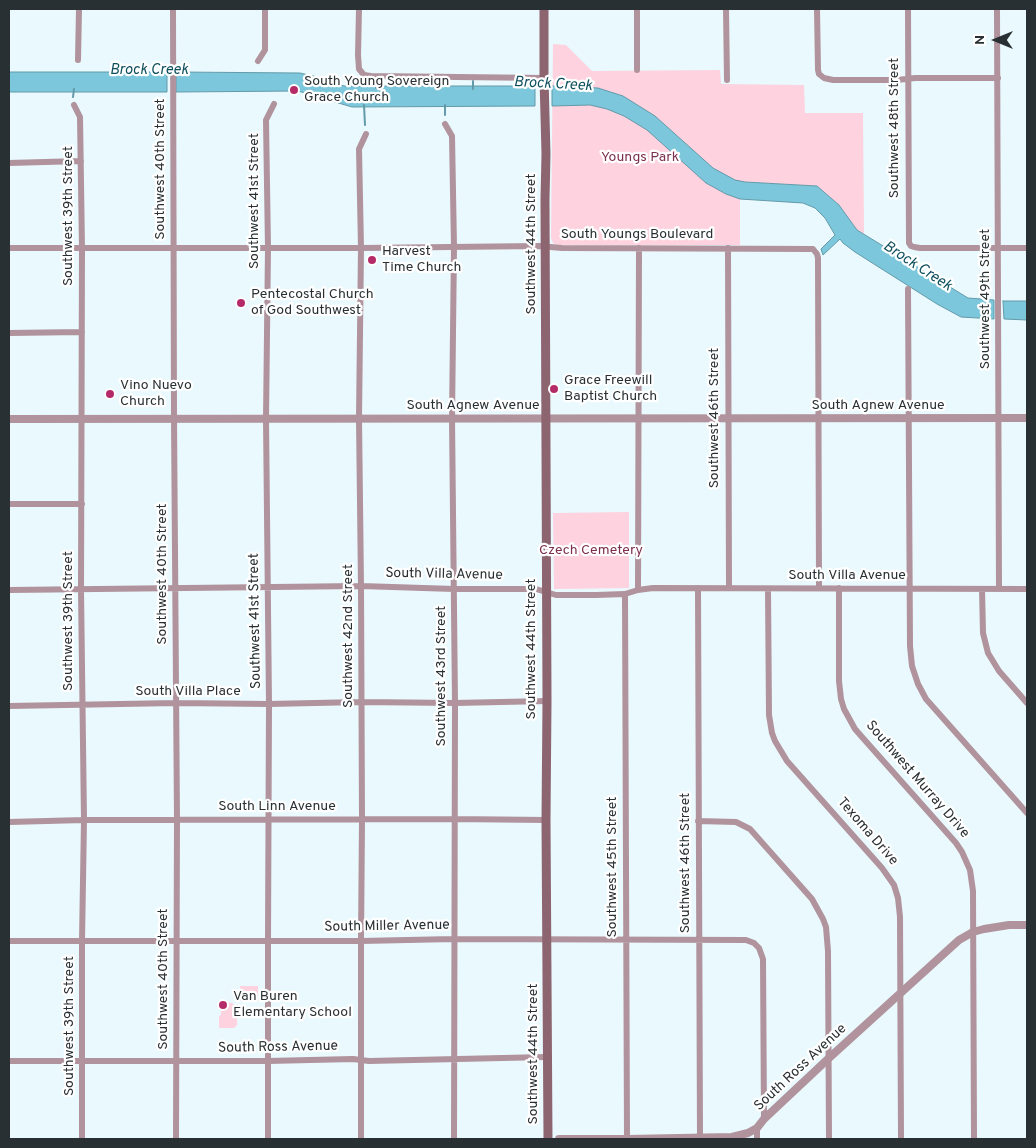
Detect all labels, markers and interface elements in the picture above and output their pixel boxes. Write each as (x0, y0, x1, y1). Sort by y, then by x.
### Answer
north arrow (971, 15, 1021, 65)
text: N (972, 35, 989, 45)
street label: Southwest 48th Street (887, 58, 903, 198)
water label: Brock Creek (110, 62, 188, 80)
place label: South Young Sovereign Grace Church (304, 74, 449, 106)
water label: Brock Creek (513, 74, 593, 96)
marker: South Young Sovereign Grace Church (288, 84, 300, 96)
street label: Southwest 40th Street (153, 98, 169, 240)
street label: Southwest 41st Street (247, 133, 263, 269)
street label: Southwest 39th Street (61, 146, 77, 286)
park label: Youngs Park (601, 150, 679, 166)
street label: Southwest 44th Street (524, 174, 540, 314)
street label: South Youngs Boulevard (561, 227, 713, 243)
street label: Southwest 49th Street (978, 229, 994, 369)
water label: Brock Creek (879, 238, 955, 296)
place label: Harvest Time Church (382, 244, 462, 276)
marker: Harvest Time Church (366, 254, 378, 266)
place label: Pentecostal Church of God Southwest (251, 287, 374, 320)
marker: Pentecostal Church of God Southwest (235, 297, 247, 309)
street label: Southwest 46th Street (707, 348, 723, 488)
place label: Grace Freewill Baptist Church (564, 373, 657, 406)
place label: Vino Nuevo Church (120, 378, 192, 411)
marker: Grace Freewill Baptist Church (548, 383, 560, 395)
marker: Vino Nuevo Church (104, 388, 116, 400)
street label: South Agnew Avenue (407, 398, 539, 414)
street label: South Agnew Avenue (812, 398, 944, 414)
street label: Southwest 40th Street (155, 503, 171, 645)
park label: Czech Cemetery (539, 543, 643, 559)
street label: Southwest 39th Street (61, 551, 77, 691)
street label: Southwest 41st Street (246, 553, 266, 689)
street label: Southwest 42nd Street (341, 564, 357, 708)
street label: South Villa Avenue (385, 566, 503, 584)
street label: South Villa Avenue (788, 568, 906, 584)
street label: Southwest 44th Street (524, 579, 540, 719)
street label: Southwest 43rd Street (434, 606, 450, 746)
street label: South Villa Place (135, 684, 241, 700)
street label: Southwest Murray Drive (862, 718, 972, 842)
street label: Southwest 46th Street (678, 793, 694, 933)
street label: Texoma Drive (833, 795, 901, 869)
street label: Southwest 45th Street (605, 797, 621, 937)
street label: South Linn Avenue (218, 799, 336, 815)
street label: Southwest 40th Street (156, 908, 172, 1050)
street label: South Miller Avenue (324, 918, 450, 936)
street label: Southwest 39th Street (62, 956, 78, 1096)
street label: Southwest 44th Street (526, 984, 542, 1124)
place label: Van Buren Elementary School (233, 989, 352, 1022)
marker: Van Buren Elementary School (217, 999, 229, 1011)
street label: South Ross Avenue (751, 1021, 851, 1115)
street label: South Ross Avenue (218, 1039, 338, 1057)

